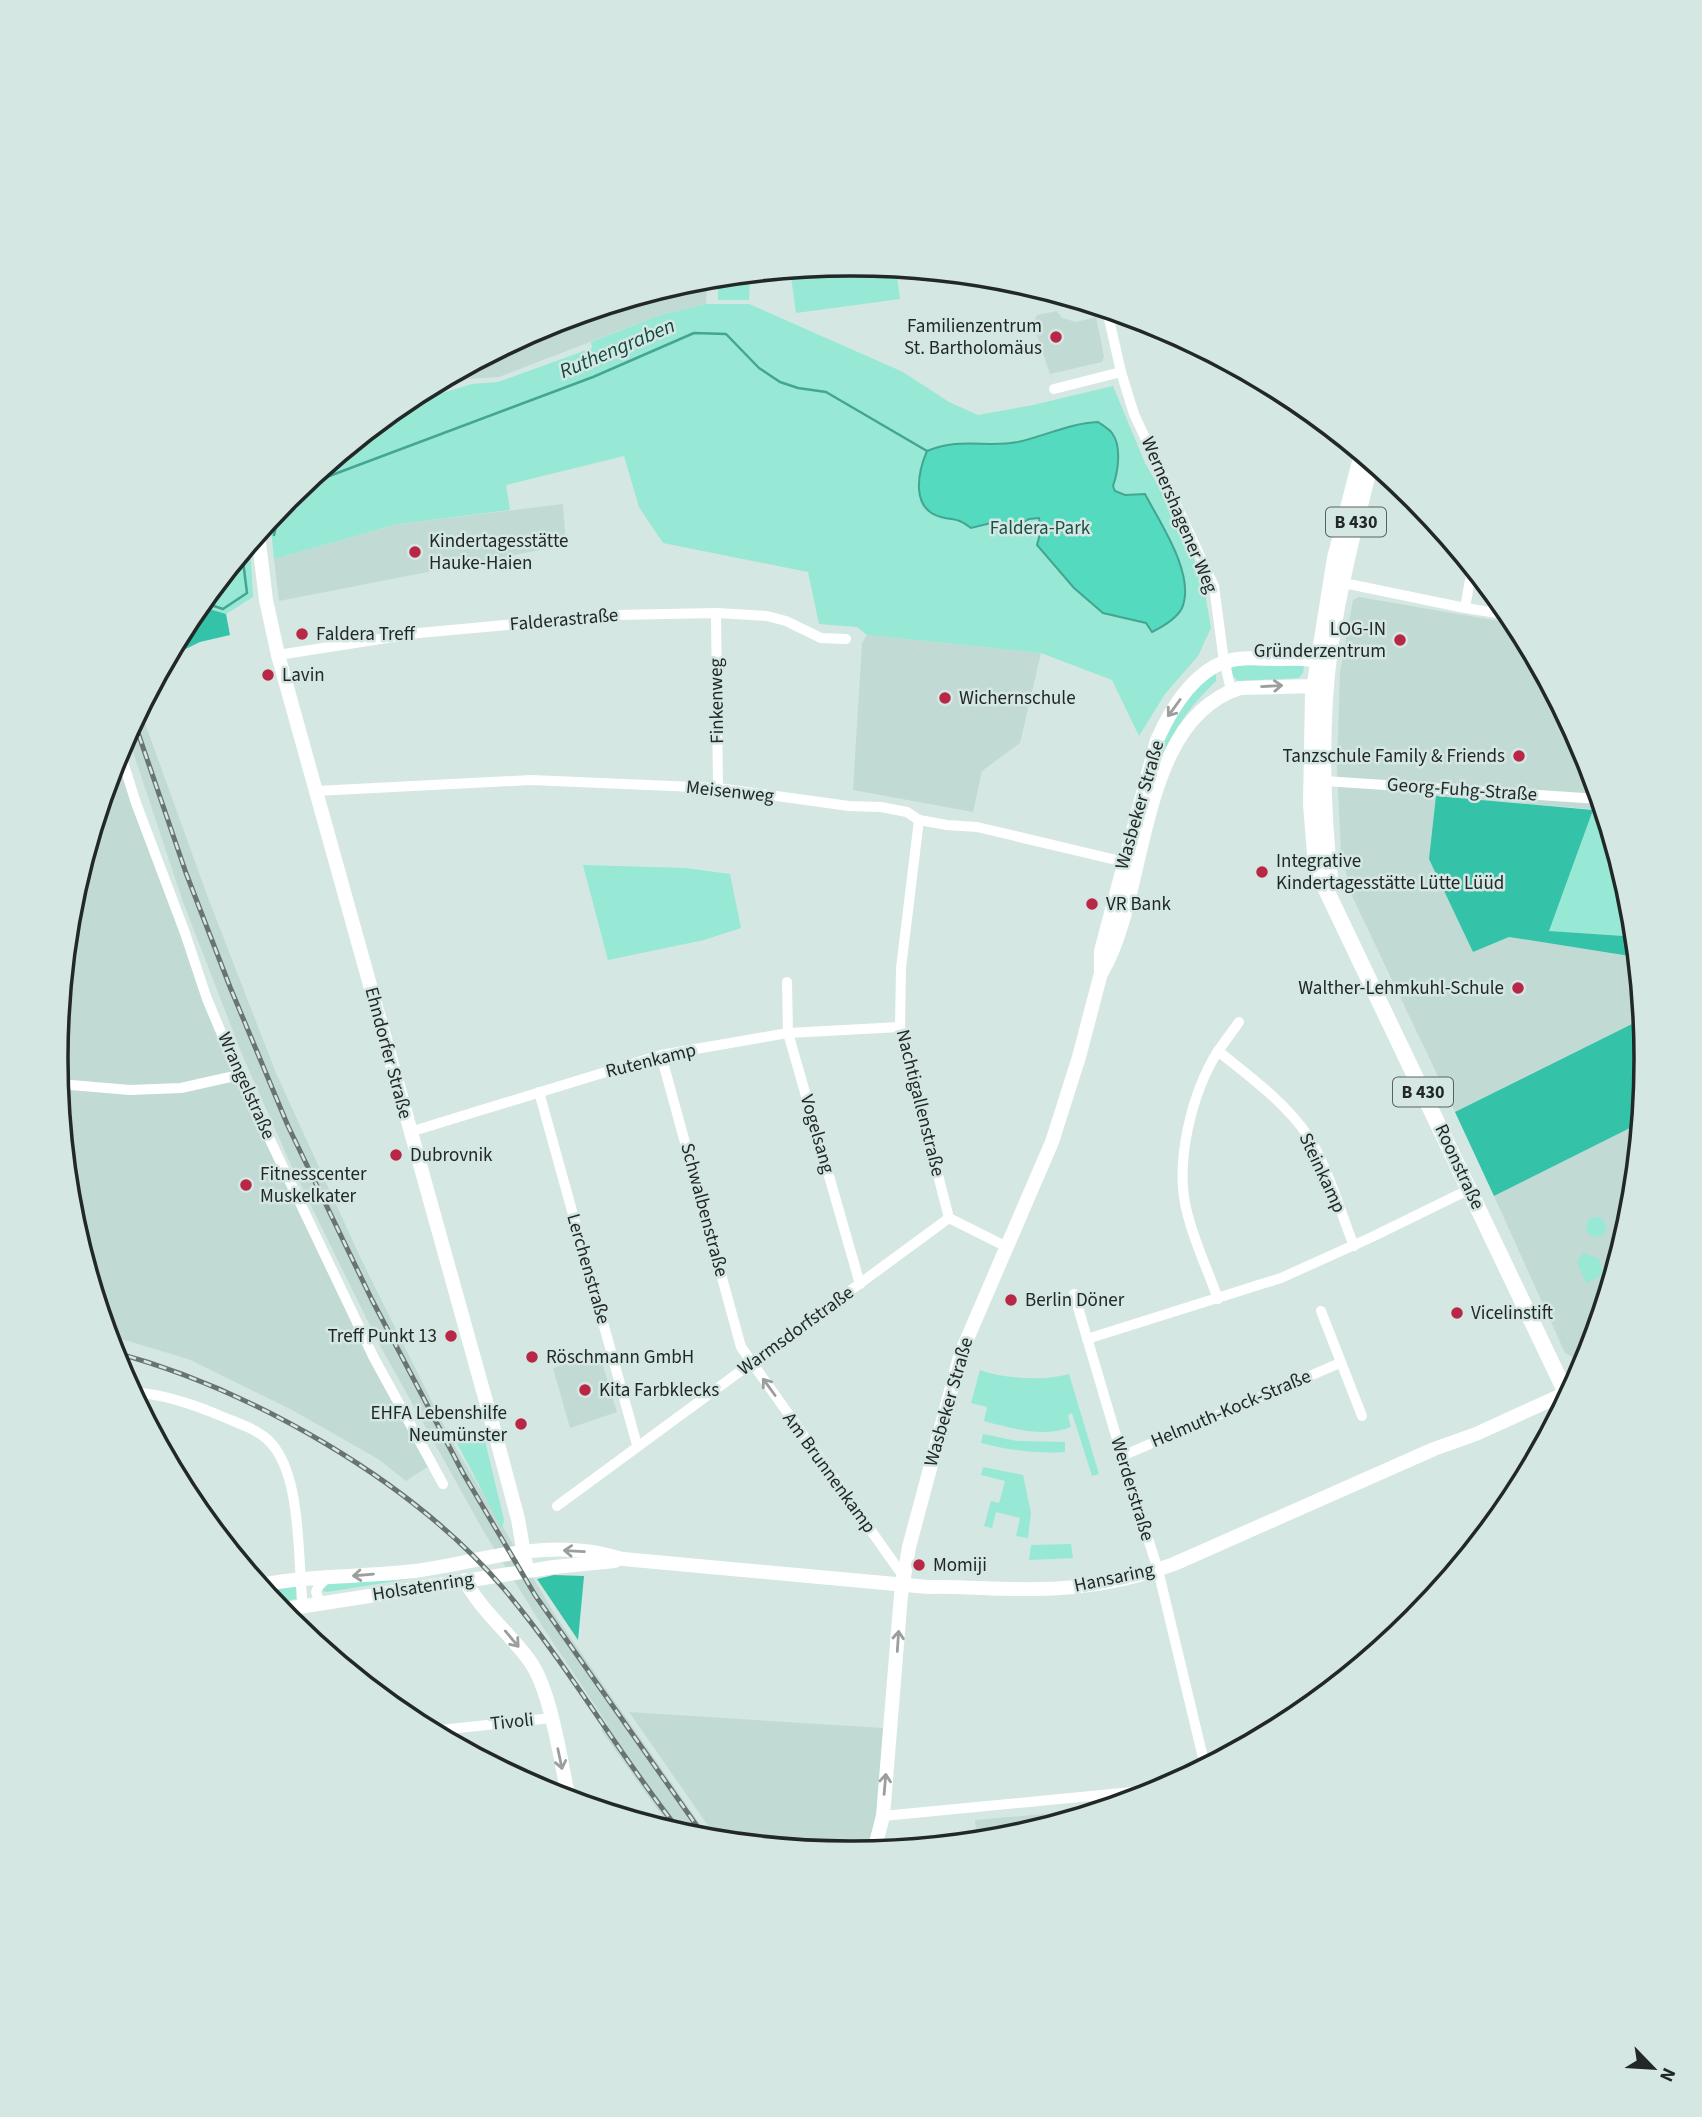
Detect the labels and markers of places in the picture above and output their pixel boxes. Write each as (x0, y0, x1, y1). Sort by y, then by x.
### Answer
place label: Familienzentrum St. Bartholomäus (904, 313, 1042, 362)
marker: Familienzentrum St. Bartholomäus (1048, 329, 1064, 345)
place label: Kindertagesstätte Hauke-Haien (429, 528, 568, 577)
marker: Kindertagesstätte Hauke-Haien (407, 544, 423, 560)
place label: LOG-IN Gründerzentrum (1254, 616, 1386, 665)
place label: Faldera Treff (316, 621, 416, 648)
marker: Faldera Treff (294, 626, 310, 642)
marker: LOG-IN Gründerzentrum (1392, 632, 1408, 648)
place label: Lavin (282, 662, 325, 689)
marker: Lavin (260, 667, 276, 683)
place label: Wichernschule (959, 685, 1076, 712)
marker: Wichernschule (937, 690, 953, 706)
place label: Tanzschule Family & Friends (1283, 743, 1505, 770)
marker: Tanzschule Family & Friends (1511, 748, 1527, 764)
place label: Integrative Kindertagesstätte Lütte Lüüd (1276, 848, 1504, 897)
marker: Integrative Kindertagesstätte Lütte Lüüd (1254, 864, 1270, 880)
place label: VR Bank (1106, 891, 1172, 918)
marker: VR Bank (1084, 896, 1100, 912)
place label: Walther-Lehmkuhl-Schule (1298, 975, 1504, 1002)
marker: Walther-Lehmkuhl-Schule (1510, 980, 1526, 996)
place label: Dubrovnik (410, 1142, 493, 1169)
marker: Dubrovnik (388, 1147, 404, 1163)
place label: Fitnesscenter Muskelkater (260, 1161, 367, 1210)
marker: Fitnesscenter Muskelkater (238, 1177, 254, 1193)
place label: Berlin Döner (1025, 1287, 1125, 1314)
marker: Berlin Döner (1003, 1292, 1019, 1308)
place label: Vicelinstift (1471, 1300, 1554, 1327)
marker: Vicelinstift (1449, 1305, 1465, 1321)
place label: Treff Punkt 13 (328, 1323, 437, 1350)
marker: Treff Punkt 13 (443, 1328, 459, 1344)
place label: Röschmann GmbH (546, 1344, 694, 1371)
marker: Röschmann GmbH (524, 1349, 540, 1365)
place label: Kita Farbklecks (599, 1377, 719, 1404)
marker: Kita Farbklecks (577, 1382, 593, 1398)
place label: EHFA Lebenshilfe Neumünster (370, 1400, 507, 1449)
marker: EHFA Lebenshilfe Neumünster (513, 1416, 529, 1432)
place label: Momiji (933, 1552, 987, 1579)
marker: Momiji (911, 1557, 927, 1573)

